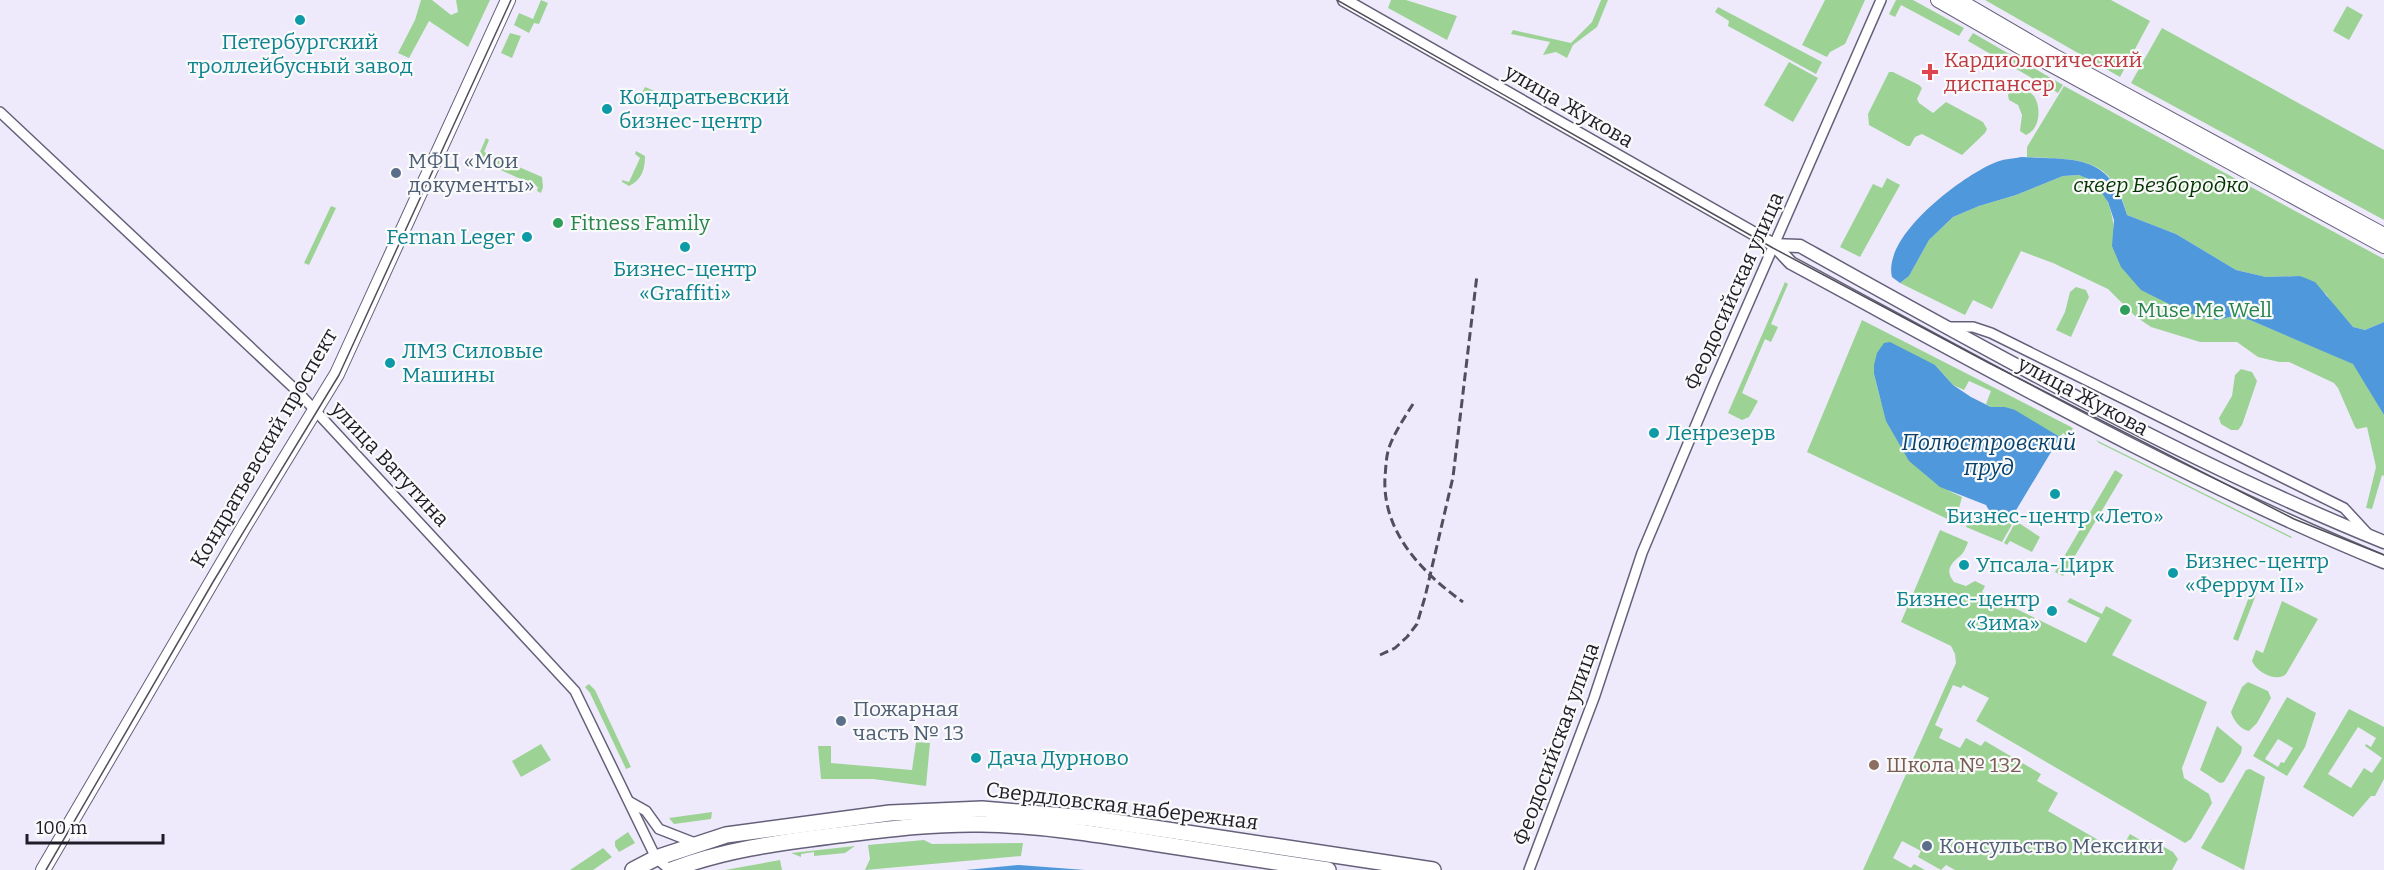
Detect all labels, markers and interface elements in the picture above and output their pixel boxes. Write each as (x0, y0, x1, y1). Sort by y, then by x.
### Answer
marker: Петербургский троллейбусный завод (293, 13, 307, 27)
place label: Петербургский троллейбусный завод (187, 29, 413, 79)
place label: Кардиологический диспансер (1944, 47, 2143, 97)
street label: улица Жукова (1499, 58, 1639, 154)
marker: Кардиологический диспансер (1921, 63, 1939, 81)
place label: Кондратьевский бизнес-центр (619, 84, 790, 134)
marker: Кондратьевский бизнес-центр (600, 102, 614, 116)
place label: МФЦ «Мои документы» (408, 148, 534, 198)
marker: МФЦ «Мои документы» (389, 166, 403, 180)
park label: сквер Безбородко (2073, 172, 2249, 198)
street label: Феодосийская улица (1679, 187, 1790, 394)
place label: Fitness Family (570, 210, 711, 236)
marker: Fitness Family (551, 216, 565, 230)
place label: Fernan Leger (386, 224, 515, 250)
marker: Fernan Leger (520, 230, 534, 244)
marker: Бизнес-центр «Graffiti» (678, 240, 692, 254)
place label: Бизнес-центр «Graffiti» (613, 256, 757, 306)
place label: Muse Me Well (2137, 297, 2272, 323)
marker: Muse Me Well (2118, 303, 2132, 317)
street label: Кондратьевский проспект (185, 324, 343, 572)
place label: ЛМЗ Силовые Машины (402, 338, 543, 388)
street label: улица Жукова (2012, 350, 2153, 442)
marker: ЛМЗ Силовые Машины (383, 356, 397, 370)
street label: улица Ватутина (325, 395, 455, 532)
place label: Ленрезерв (1666, 420, 1776, 446)
marker: Ленрезерв (1647, 426, 1661, 440)
water label: Полюстровский пруд (1902, 429, 2076, 481)
marker: Бизнес-центр «Лето» (2048, 487, 2062, 501)
place label: Бизнес-центр «Лето» (1946, 503, 2164, 529)
place label: Бизнес-центр «Феррум II» (2185, 548, 2329, 598)
place label: Упсала-Цирк (1976, 552, 2115, 578)
marker: Упсала-Цирк (1957, 558, 1971, 572)
marker: Бизнес-центр «Феррум II» (2166, 566, 2180, 580)
place label: Бизнес-центр «Зима» (1896, 586, 2040, 636)
marker: Бизнес-центр «Зима» (2045, 604, 2059, 618)
street label: Феодосийская улица (1507, 639, 1605, 849)
place label: Пожарная часть № 13 (852, 696, 964, 746)
marker: Пожарная часть № 13 (834, 714, 848, 728)
place label: Дача Дурново (988, 745, 1129, 771)
marker: Дача Дурново (969, 751, 983, 765)
place label: Школа № 132 (1886, 752, 2022, 778)
marker: Школа № 132 (1867, 758, 1881, 772)
street label: Свердловская набережная (984, 776, 1260, 836)
scale bar (27, 807, 164, 845)
text: 100 m (36, 817, 87, 839)
place label: Консульство Мексики (1939, 833, 2164, 859)
marker: Консульство Мексики (1920, 839, 1934, 853)

